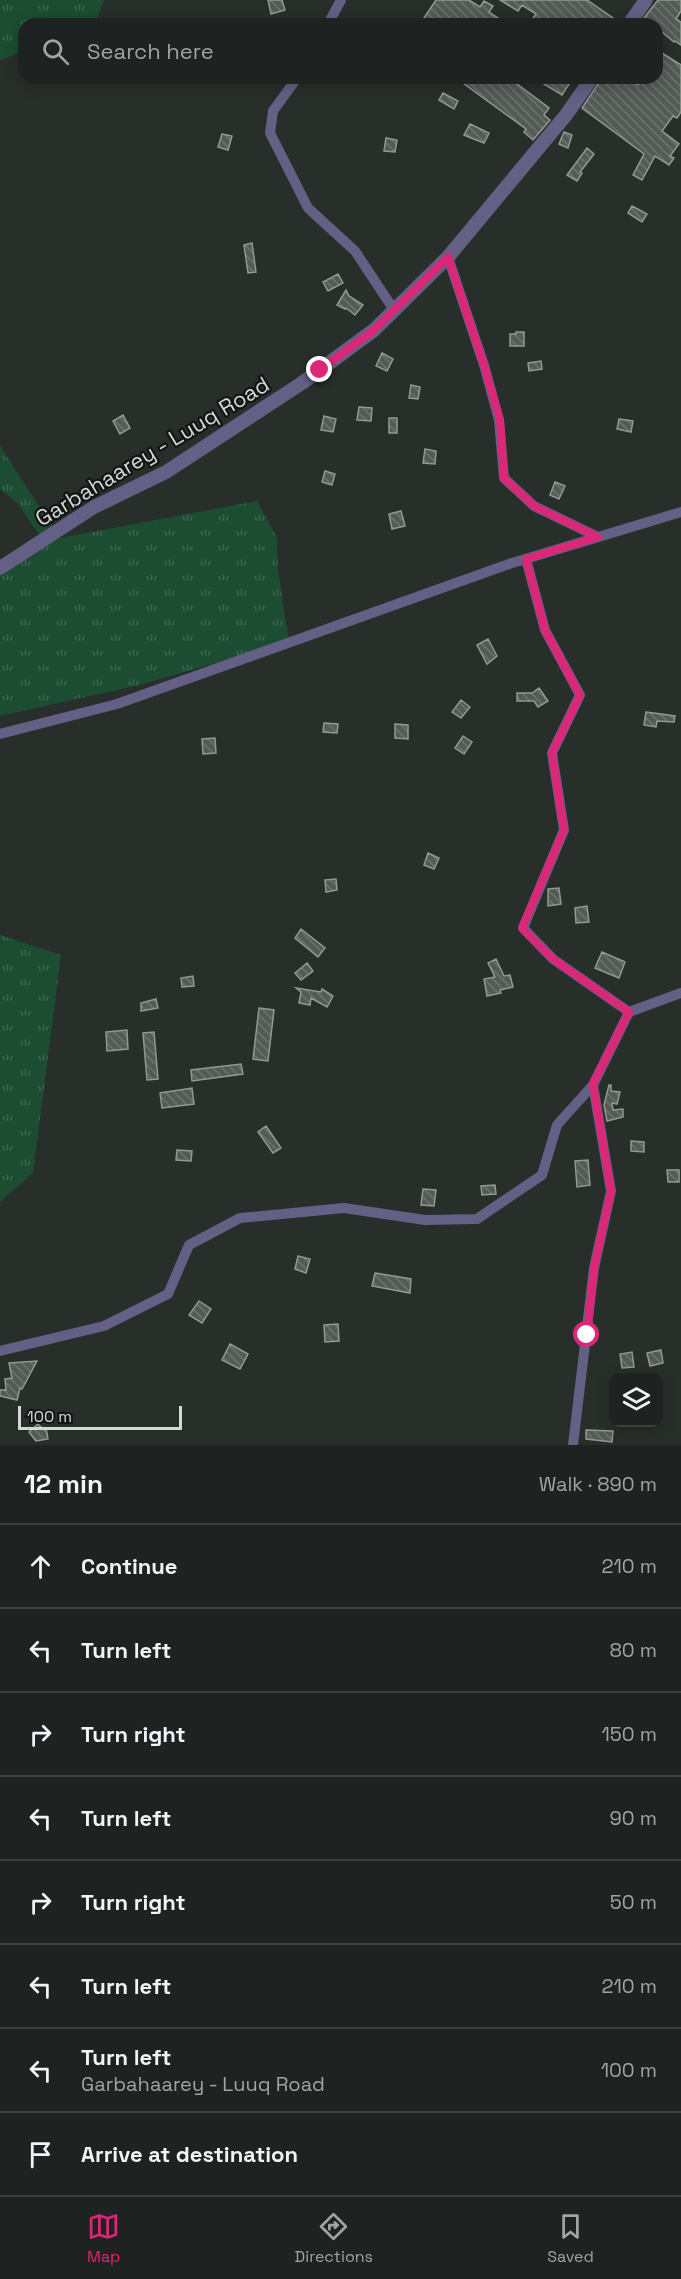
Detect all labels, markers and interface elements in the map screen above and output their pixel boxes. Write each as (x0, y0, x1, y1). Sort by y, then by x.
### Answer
search box (18, 18, 663, 84)
icon: search (39, 35, 72, 68)
text: Search here (87, 37, 214, 65)
route end (306, 356, 332, 382)
street label: Garbahaarey - Luuq Road (30, 370, 274, 532)
route start (573, 1321, 599, 1347)
map controls (609, 1373, 663, 1427)
button: layers (609, 1373, 663, 1427)
scale bar (18, 1403, 182, 1430)
text: 100 m (27, 1406, 72, 1427)
text: 12 min (24, 1467, 103, 1501)
text: Walk · 890 m (539, 1471, 657, 1497)
icon: ahead (24, 1550, 57, 1583)
text: Continue (81, 1552, 177, 1580)
text: 210 m (601, 1553, 657, 1579)
icon: left (24, 1634, 57, 1667)
text: Turn left (81, 1636, 171, 1664)
text: 80 m (609, 1637, 657, 1663)
icon: right (24, 1718, 57, 1751)
text: Turn right (81, 1720, 186, 1748)
text: 150 m (602, 1721, 657, 1747)
icon: left (24, 1802, 57, 1835)
text: Turn left (81, 1804, 171, 1832)
text: 90 m (610, 1805, 657, 1831)
icon: right (24, 1886, 57, 1919)
text: Turn right (81, 1888, 186, 1916)
text: 50 m (610, 1889, 657, 1915)
icon: left (24, 1970, 57, 2003)
text: Turn left (81, 1972, 171, 2000)
text: 210 m (601, 1973, 657, 1999)
text: Turn left (81, 2043, 171, 2071)
icon: left (24, 2054, 57, 2087)
text: 100 m (601, 2057, 657, 2083)
text: Garbahaarey - Luuq Road (81, 2071, 325, 2097)
icon: arrive (24, 2138, 57, 2171)
text: Arrive at destination (81, 2140, 298, 2168)
tab: Map (87, 2210, 120, 2267)
tab: Directions (295, 2210, 373, 2267)
tab: Saved (547, 2210, 594, 2267)

